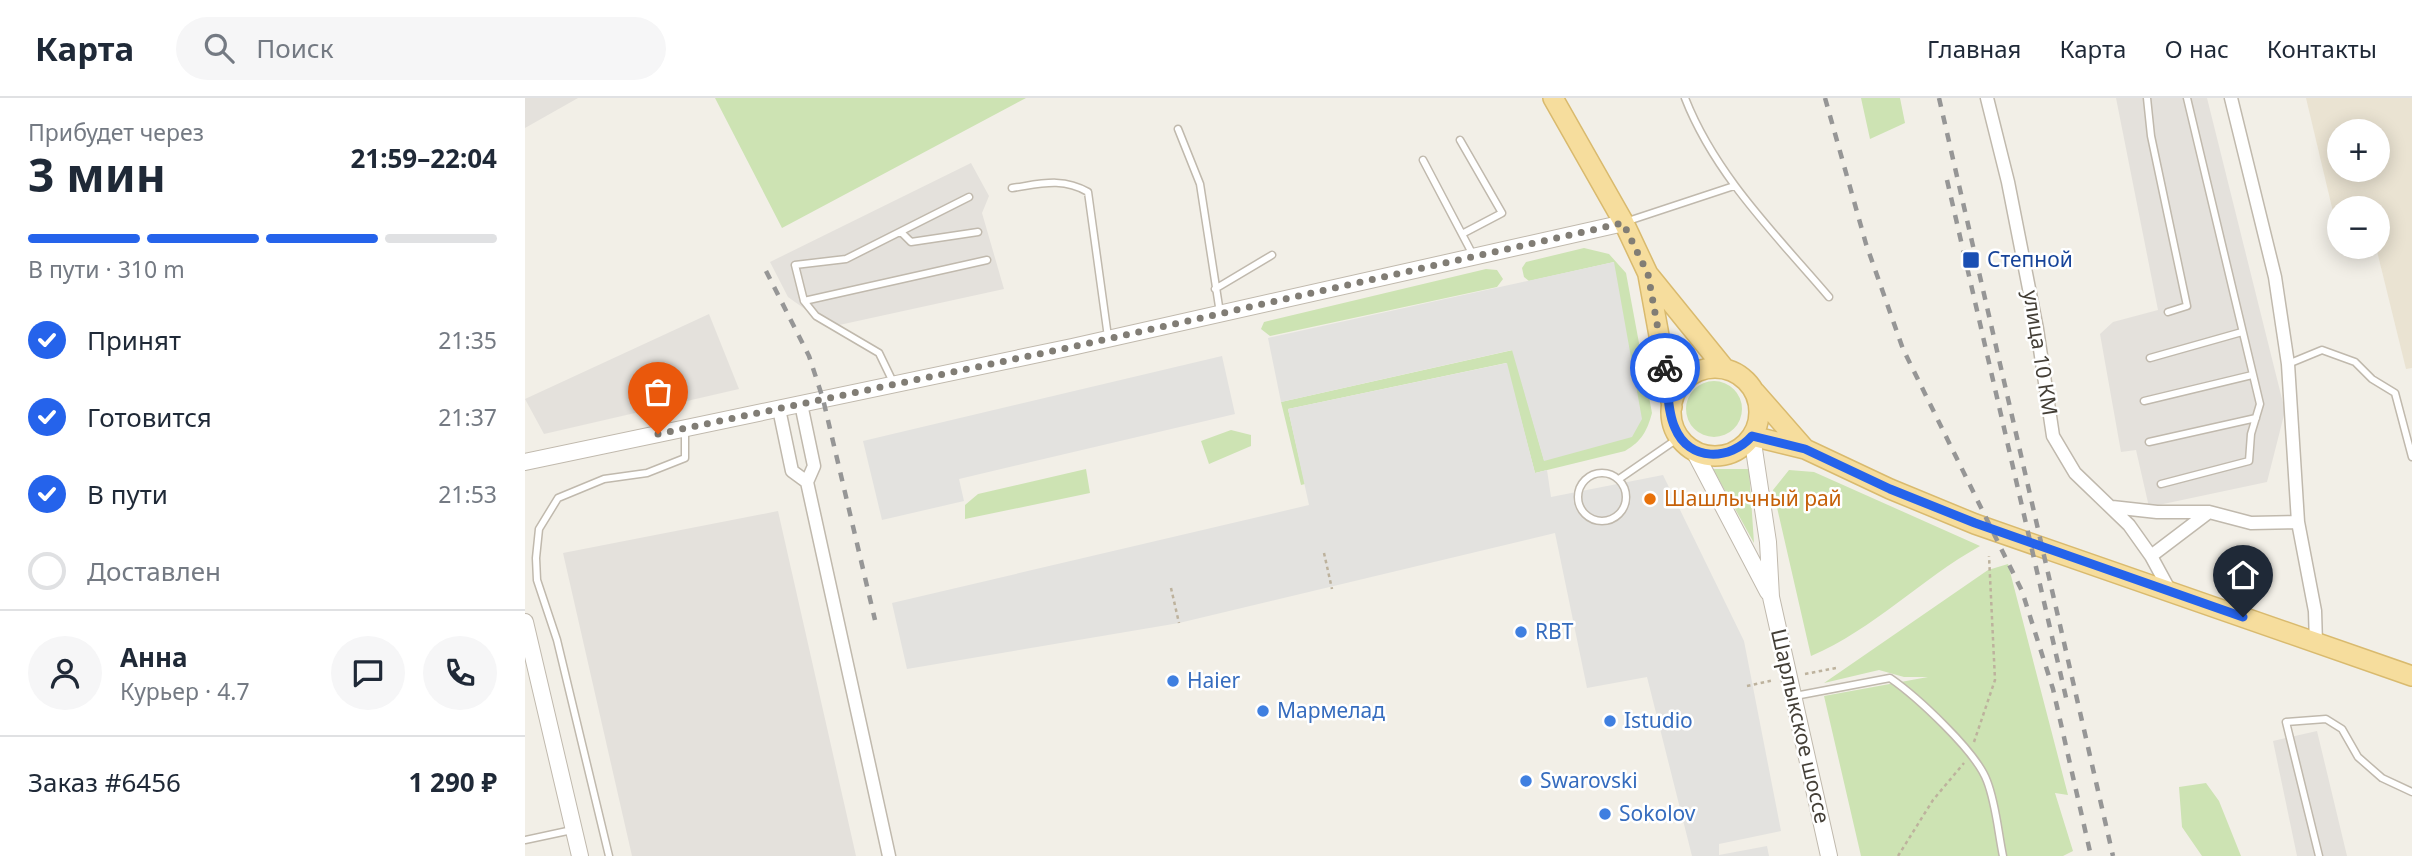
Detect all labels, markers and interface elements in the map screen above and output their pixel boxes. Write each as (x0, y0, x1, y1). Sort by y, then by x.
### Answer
search box (176, 17, 666, 80)
text: Карта (35, 26, 134, 71)
icon: search (200, 29, 238, 67)
text: Поиск (256, 30, 333, 66)
text: Главная (1927, 32, 2021, 65)
text: Карта (2059, 32, 2126, 65)
text: О нас (2164, 32, 2229, 65)
text: Контакты (2267, 32, 2377, 65)
text: Прибудет через (28, 116, 204, 148)
map controls (2327, 119, 2390, 259)
button: + (2327, 119, 2390, 182)
text: 21:59–22:04 (350, 140, 497, 176)
text: 3 мин (28, 143, 166, 205)
button: − (2327, 196, 2390, 259)
place label: Степной (1987, 245, 2073, 273)
marker: Степной (1961, 250, 1981, 270)
text: В пути · 310 m (28, 253, 185, 285)
street label: улица 10 КМ (2017, 288, 2065, 418)
icon: check (28, 321, 66, 359)
text: Принят (87, 322, 181, 358)
text: 21:35 (438, 324, 497, 356)
courier (1630, 333, 1700, 403)
icon: bike (1646, 349, 1684, 387)
pin (628, 362, 688, 434)
icon: bag (639, 373, 677, 411)
icon: check (28, 398, 66, 436)
text: Готовится (87, 399, 212, 435)
text: 21:37 (438, 401, 497, 433)
icon: check (28, 475, 66, 513)
text: В пути (87, 476, 168, 512)
text: 21:53 (438, 478, 497, 510)
place label: Шашлычный рай (1664, 484, 1842, 512)
marker: Шашлычный рай (1642, 491, 1658, 507)
pin (2213, 545, 2273, 617)
text: Доставлен (87, 553, 221, 589)
icon: home (2224, 556, 2262, 594)
place label: RBT (1535, 617, 1574, 645)
marker: RBT (1513, 624, 1529, 640)
street label: Шарлыкское шоссе (1765, 626, 1837, 826)
button: person (28, 636, 102, 710)
button: chat (331, 636, 405, 710)
button: phone (423, 636, 497, 710)
text: Анна (120, 639, 188, 675)
place label: Haier (1187, 666, 1241, 694)
marker: Haier (1165, 673, 1181, 689)
text: Курьер · 4.7 (120, 675, 250, 707)
place label: Мармелад (1277, 696, 1385, 724)
marker: Мармелад (1255, 703, 1271, 719)
place label: Istudio (1624, 706, 1693, 734)
marker: Istudio (1602, 713, 1618, 729)
text: Заказ #6456 (28, 764, 181, 800)
text: 1 290 ₽ (408, 764, 497, 800)
place label: Swarovski (1540, 766, 1638, 794)
marker: Swarovski (1518, 773, 1534, 789)
place label: Sokolov (1619, 799, 1696, 827)
marker: Sokolov (1597, 806, 1613, 822)

